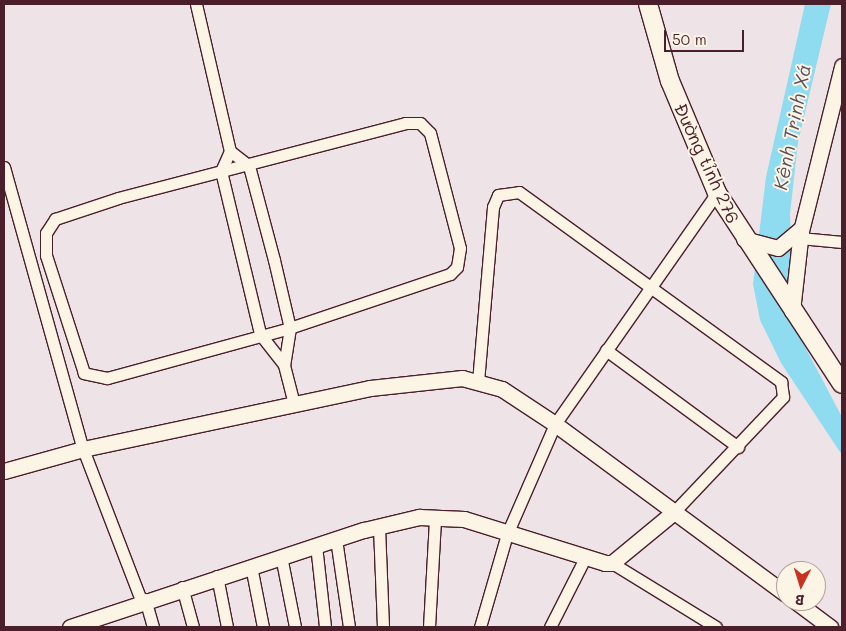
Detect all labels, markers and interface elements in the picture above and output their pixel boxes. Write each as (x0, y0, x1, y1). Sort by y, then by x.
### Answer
scale bar (666, 20, 746, 52)
text: 50 m (672, 29, 707, 49)
water label: Kênh Trịnh Xá (769, 62, 815, 192)
street label: Đường tỉnh 276 (670, 100, 744, 226)
north arrow (776, 561, 826, 611)
text: B (794, 591, 805, 610)

